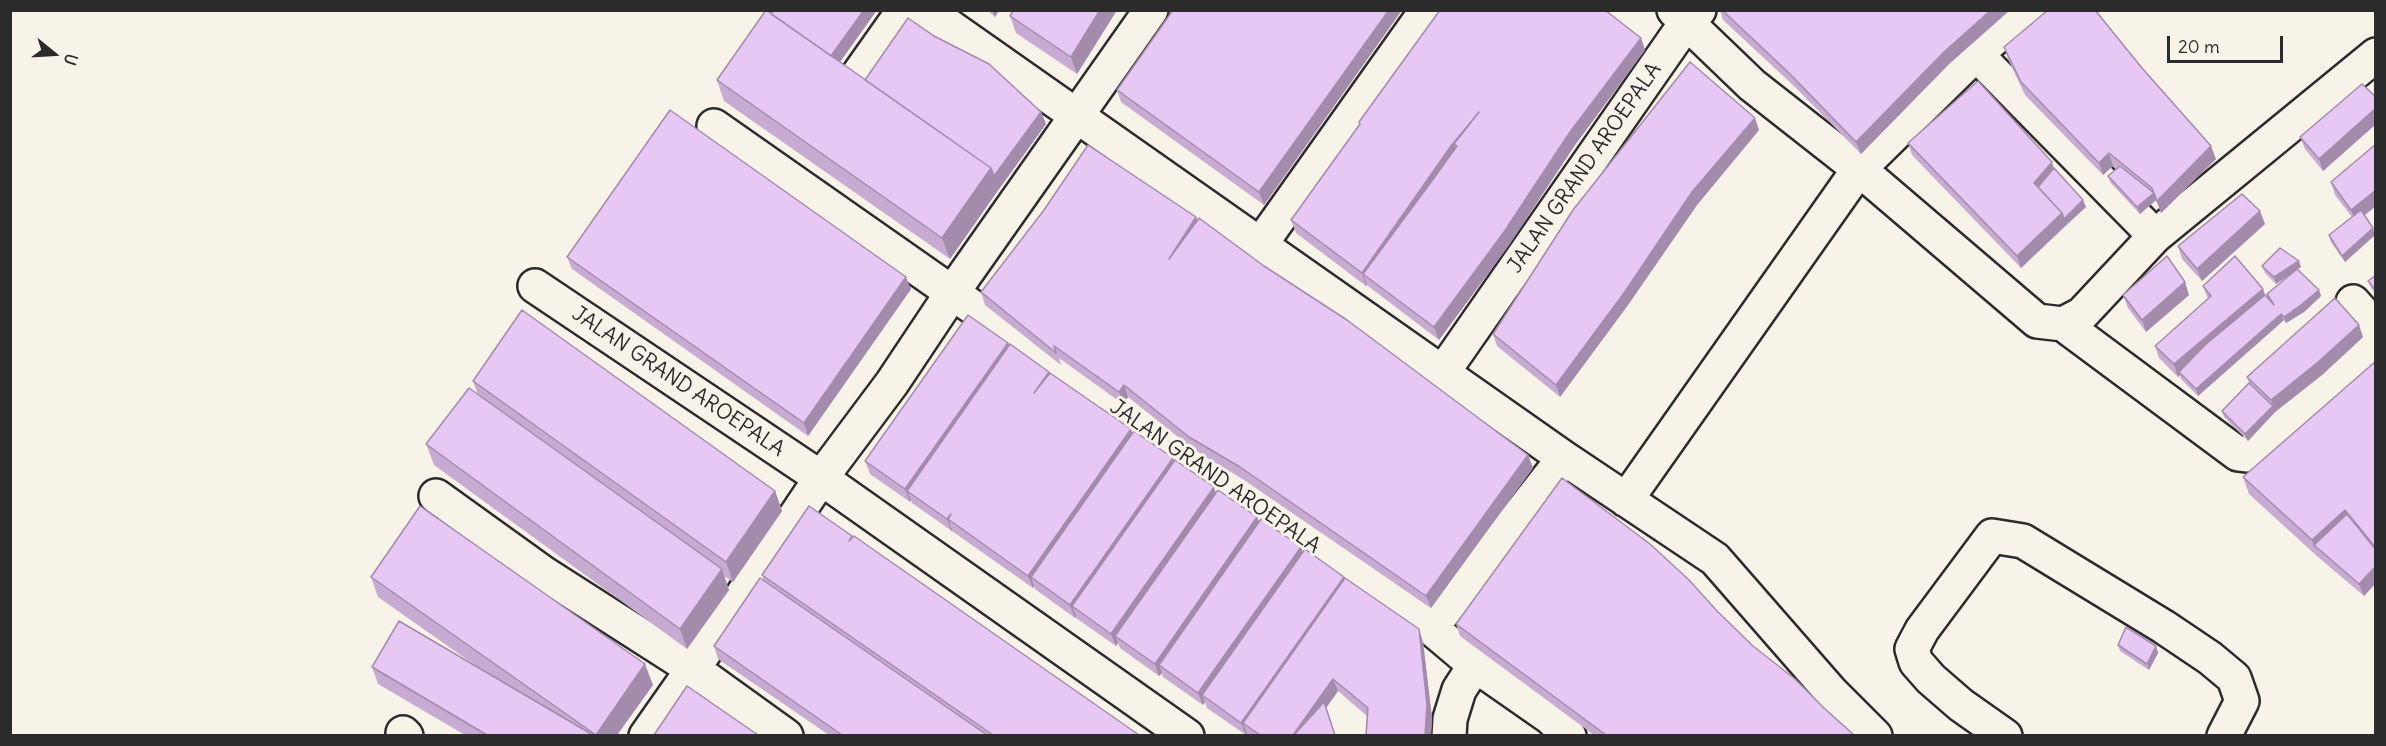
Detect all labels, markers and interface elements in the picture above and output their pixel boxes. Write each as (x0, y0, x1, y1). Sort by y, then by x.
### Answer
north arrow (24, 24, 84, 84)
scale bar (2170, 24, 2286, 62)
text: 20 m (2178, 35, 2220, 58)
text: U (60, 51, 82, 68)
street label: JALAN GRAND AROEPALA (1503, 58, 1667, 278)
street label: JALAN GRAND AROEPALA (567, 301, 789, 463)
street label: JALAN GRAND AROEPALA (1105, 395, 1325, 559)

